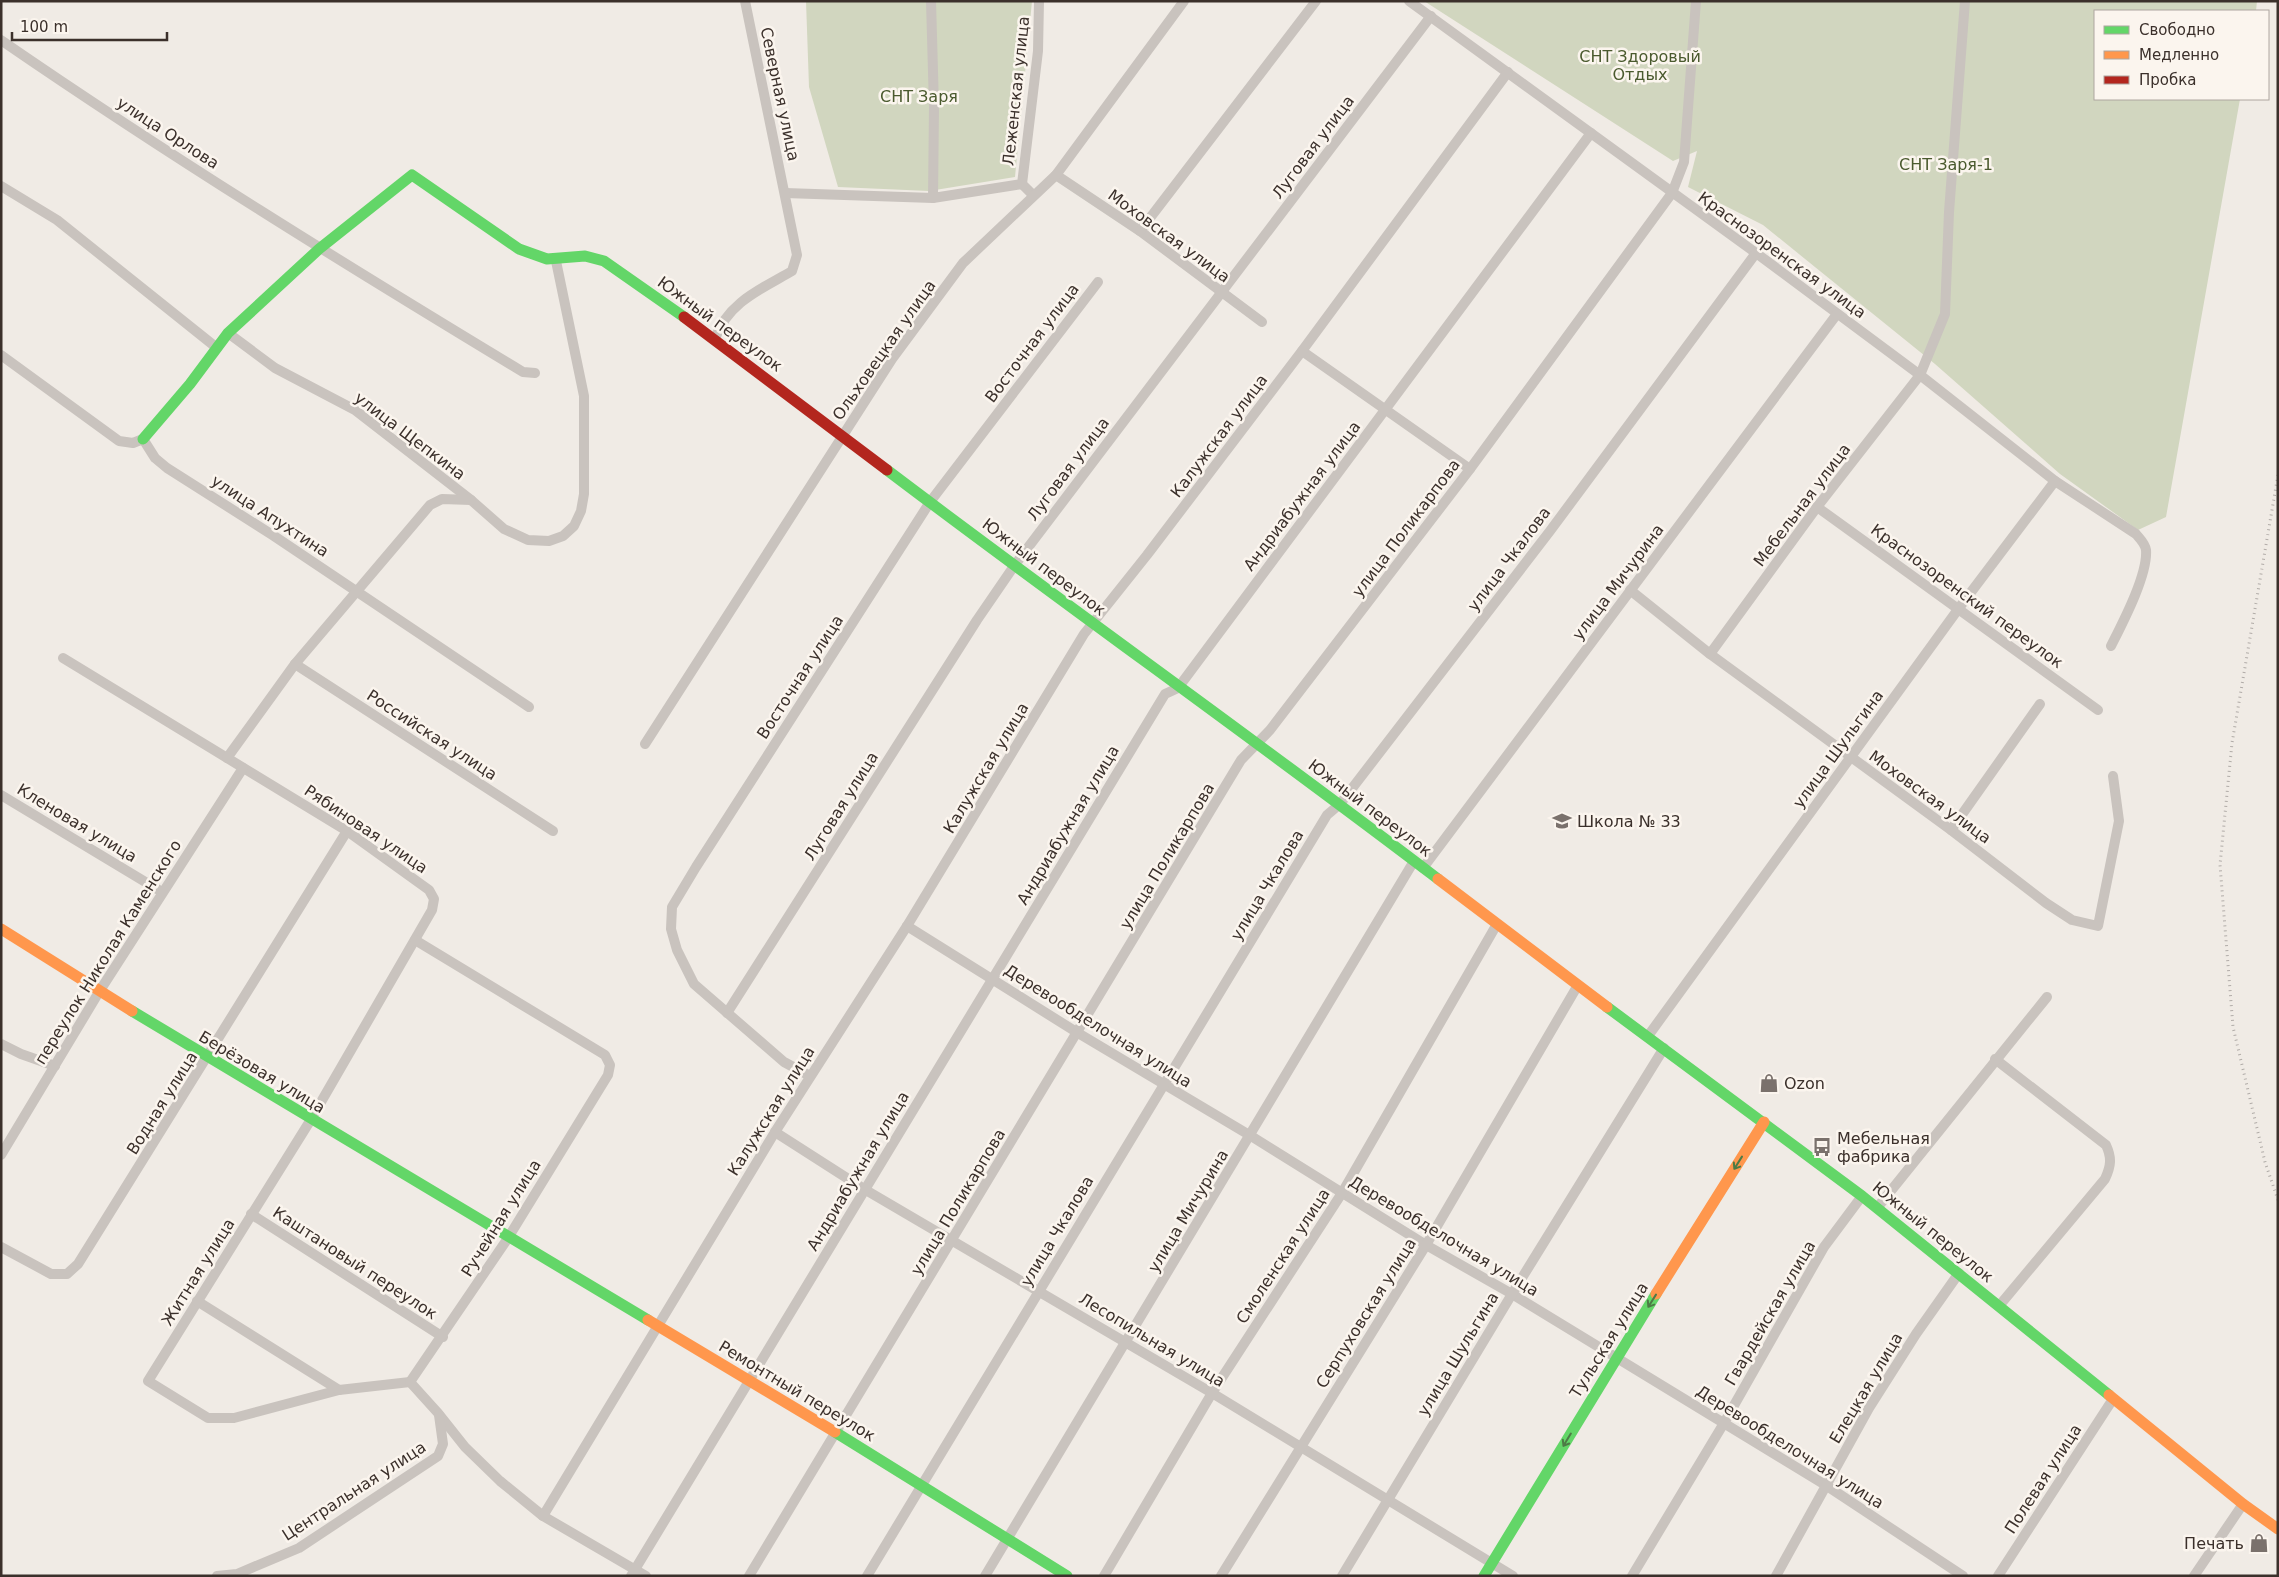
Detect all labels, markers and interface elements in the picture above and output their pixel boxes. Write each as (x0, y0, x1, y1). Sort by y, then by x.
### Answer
scale bar (12, 10, 168, 42)
legend (2094, 10, 2269, 100)
street label: Леженская улица (999, 15, 1033, 167)
text: 100 m (20, 18, 68, 36)
text: Свободно (2139, 21, 2215, 39)
street label: Северная улица (757, 25, 803, 163)
text: Медленно (2139, 46, 2219, 64)
park label: СНТ Здоровый Отдых (1579, 47, 1701, 84)
text: Пробка (2139, 71, 2196, 89)
park label: СНТ Заря (880, 87, 958, 106)
street label: Луговая улица (1268, 92, 1358, 202)
street label: улица Орлова (113, 93, 223, 173)
park label: СНТ Заря-1 (1899, 155, 1993, 174)
street label: Моховская улица (1104, 185, 1234, 287)
street label: Краснозоренская улица (1694, 188, 1870, 322)
street label: Южный переулок (654, 272, 786, 376)
street label: Ольховецкая улица (828, 276, 940, 424)
street label: Восточная улица (981, 280, 1083, 406)
street label: Калужская улица (1167, 371, 1271, 501)
street label: улица Щепкина (351, 388, 469, 484)
street label: Луговая улица (1023, 414, 1113, 524)
street label: Андриабужная улица (1240, 417, 1364, 575)
street label: Мебельная улица (1750, 440, 1854, 570)
street label: улица Поликарпова (1348, 455, 1464, 601)
street label: улица Апухтина (208, 471, 332, 561)
street label: улица Чкалова (1464, 503, 1554, 615)
street label: Южный переулок (978, 514, 1110, 620)
street label: улица Мичурина (1568, 520, 1668, 644)
street label: Краснозоренский переулок (1867, 520, 2067, 672)
street label: Восточная улица (753, 611, 847, 743)
street label: Российская улица (363, 686, 501, 784)
street label: улица Шульгина (1789, 686, 1887, 812)
street label: Калужская улица (939, 699, 1033, 837)
street label: Андриабужная улица (1013, 742, 1123, 908)
street label: Моховская улица (1865, 746, 1995, 848)
street label: Луговая улица (800, 748, 882, 864)
street label: Южный переулок (1304, 755, 1436, 861)
street label: улица Поликарпова (1116, 779, 1218, 933)
street label: Кленовая улица (14, 780, 140, 866)
street label: Рябиновая улица (301, 781, 431, 877)
school or university icon: Школа № 33 (1551, 810, 1573, 832)
place label: Школа № 33 (1577, 812, 1681, 831)
street label: улица Чкалова (1227, 826, 1307, 944)
street label: переулок Николая Каменского (31, 836, 185, 1068)
street label: Деревообделочная улица (1001, 960, 1195, 1092)
street label: Берёзовая улица (195, 1027, 329, 1117)
street label: Калужская улица (723, 1043, 819, 1179)
street label: Водная улица (123, 1048, 201, 1158)
shop icon: Ozon (1758, 1072, 1780, 1094)
place label: Ozon (1784, 1074, 1825, 1093)
street label: Андриабужная улица (803, 1088, 913, 1254)
street label: улица Поликарпова (907, 1125, 1009, 1279)
place label: Мебельная фабрика (1837, 1129, 1930, 1166)
bus stop icon: Мебельная фабрика (1811, 1136, 1833, 1158)
street label: улица Мичурина (1144, 1146, 1232, 1276)
street label: Ручейная улица (457, 1156, 545, 1280)
one-way arrow (1732, 1156, 1742, 1170)
street label: улица Чкалова (1017, 1172, 1097, 1290)
street label: Деревообделочная улица (1346, 1172, 1542, 1300)
street label: Южный переулок (1869, 1178, 1997, 1287)
street label: Смоленская улица (1232, 1185, 1334, 1327)
street label: Каштановый переулок (269, 1203, 441, 1323)
street label: Житная улица (157, 1215, 239, 1329)
street label: Серпуховская улица (1312, 1234, 1420, 1392)
street label: Гвардейская улица (1721, 1237, 1819, 1389)
street label: Тульская улица (1565, 1279, 1652, 1402)
street label: Лесопильная улица (1076, 1289, 1228, 1391)
street label: улица Шульгина (1413, 1289, 1503, 1419)
one-way arrow (1646, 1294, 1657, 1308)
street label: Елецкая улица (1825, 1329, 1907, 1447)
street label: Ремонтный переулок (715, 1337, 879, 1445)
street label: Деревообделочная улица (1693, 1381, 1887, 1513)
street label: Полевая улица (2001, 1421, 2085, 1537)
one-way arrow (1561, 1432, 1571, 1446)
street label: Центральная улица (279, 1437, 429, 1545)
shop icon: Печать (2248, 1532, 2270, 1554)
place label: Печать (2184, 1534, 2244, 1553)

